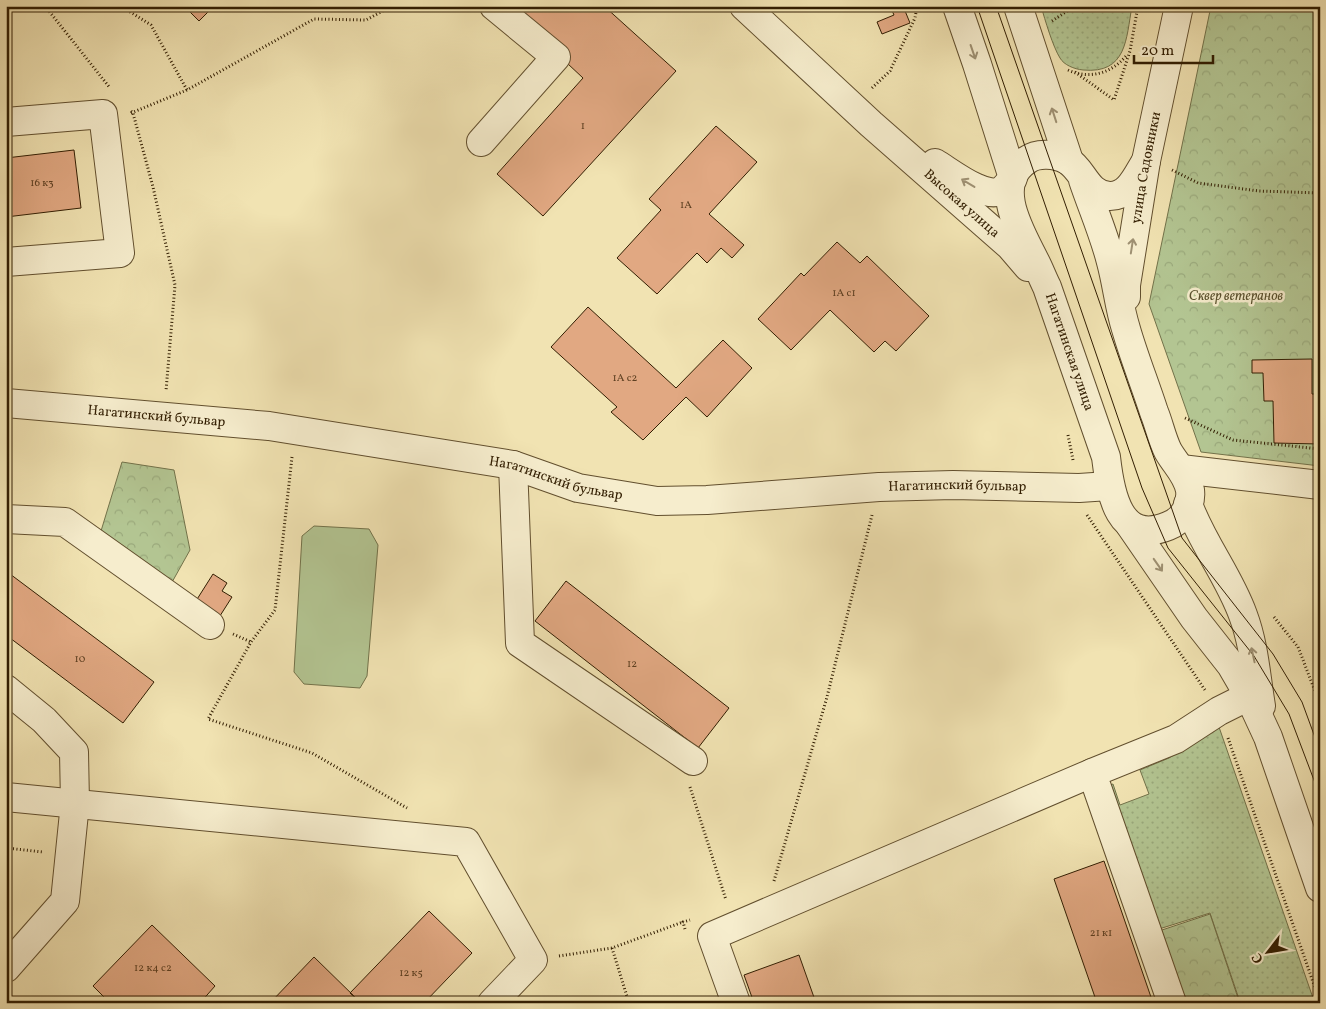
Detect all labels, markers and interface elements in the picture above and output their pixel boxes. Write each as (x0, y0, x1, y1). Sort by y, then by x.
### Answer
scale bar (1134, 32, 1212, 64)
text: 20 m (1141, 41, 1174, 62)
one-way arrow (969, 44, 978, 60)
one-way arrow (1048, 107, 1058, 123)
street label: улица Садовники (1127, 109, 1166, 225)
house number: 1 (581, 119, 585, 134)
street label: Высокая улица (920, 165, 1004, 242)
house number: 16 к3 (30, 176, 54, 191)
one-way arrow (962, 178, 976, 188)
house number: 1А (680, 198, 692, 213)
one-way arrow (1128, 238, 1138, 254)
house number: 1А с1 (832, 286, 856, 301)
park label: Сквер ветеранов (1189, 287, 1284, 306)
street label: Нагатинская улица (1040, 291, 1098, 413)
house number: 1А с2 (612, 371, 638, 386)
street label: Нагатинский бульвар (87, 401, 226, 432)
street label: Нагатинский бульвар (488, 452, 624, 505)
street label: Нагатинский бульвар (888, 475, 1027, 496)
one-way arrow (1153, 558, 1163, 572)
one-way arrow (1248, 647, 1257, 663)
house number: 10 (75, 652, 86, 667)
house number: 12 (627, 657, 637, 672)
house number: 21 к1 (1090, 926, 1112, 941)
north arrow (1244, 926, 1294, 976)
text: С (1248, 949, 1269, 967)
house number: 12 к4 с2 (134, 961, 172, 976)
house number: 12 к5 (399, 966, 423, 981)

